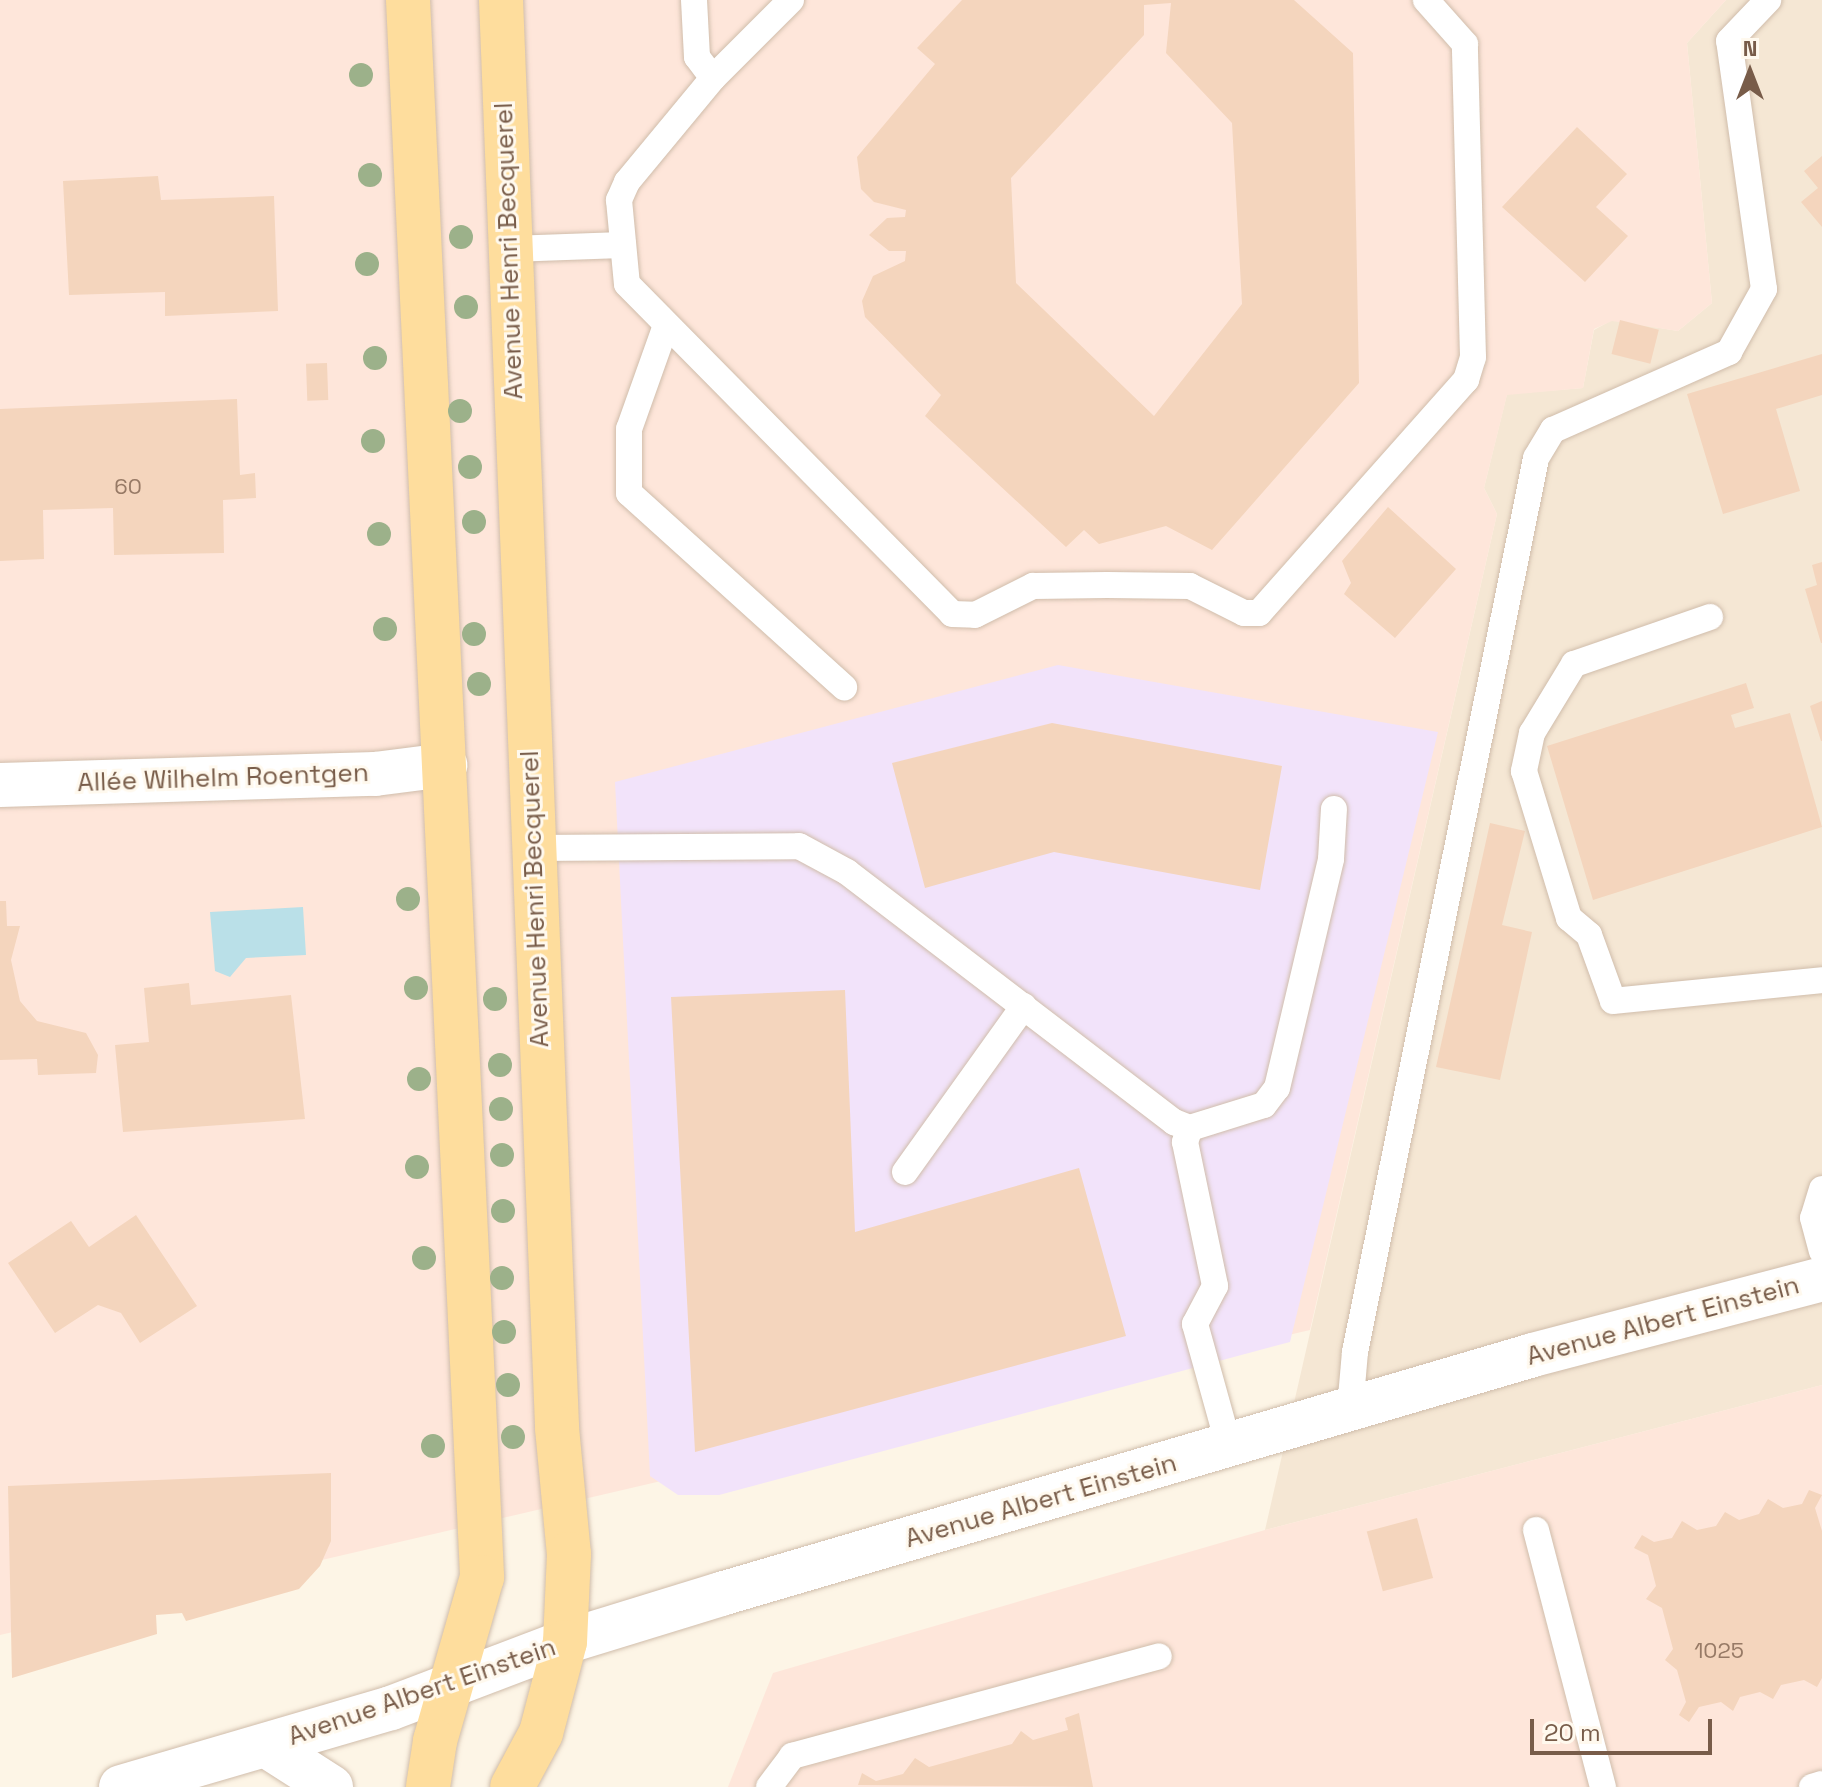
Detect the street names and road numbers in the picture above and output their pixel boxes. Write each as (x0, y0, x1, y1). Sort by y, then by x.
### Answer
street label: Avenue Henri Becquerel (488, 102, 530, 400)
street label: Avenue Henri Becquerel (514, 750, 556, 1048)
street label: Allée Wilhelm Roentgen (77, 757, 369, 799)
street label: Avenue Albert Einstein (1523, 1270, 1803, 1372)
street label: Avenue Albert Einstein (901, 1447, 1181, 1555)
street label: Avenue Albert Einstein (284, 1631, 560, 1753)

